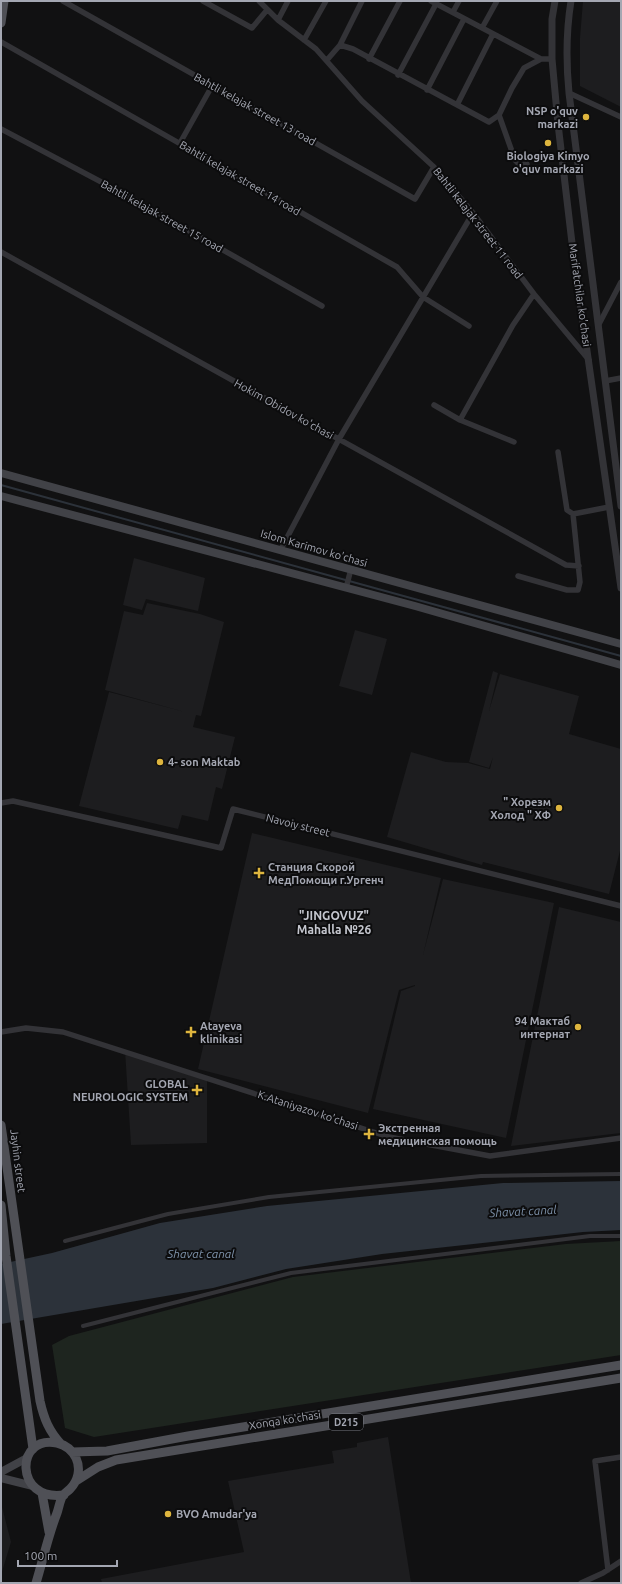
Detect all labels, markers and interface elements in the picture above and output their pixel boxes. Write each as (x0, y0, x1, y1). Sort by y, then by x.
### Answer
street label: Bahtli kelajak street 13 road (192, 70, 318, 148)
place label: NSP o'quv markazi (526, 105, 578, 130)
marker: NSP o'quv markazi (581, 112, 591, 122)
street label: Bahtli kelajak street 14 road (177, 138, 303, 218)
marker: Biologiya Kimyo o'quv markazi (543, 138, 553, 148)
place label: Biologiya Kimyo o'quv markazi (507, 150, 590, 175)
street label: Bahtli kelajak street 11 road (431, 165, 525, 281)
street label: Bahtli kelajak street 15 road (99, 177, 225, 255)
street label: Marifatchilar ko'chasi (567, 243, 593, 347)
street label: Hokim Obidov ko'chasi (232, 377, 336, 441)
street label: Islom Karimov ko'chasi (259, 527, 369, 569)
place label: 4- son Maktab (168, 756, 241, 768)
marker: 4- son Maktab (155, 757, 165, 767)
place label: " Хорезм Холод " ХФ (490, 796, 551, 821)
marker: " Хорезм Холод " ХФ (554, 803, 564, 813)
street label: Navoiy street (265, 811, 332, 839)
place label: Станция Скорой МедПомощи г.Ургенч (268, 861, 384, 886)
marker: Станция Скорой МедПомощи г.Ургенч (253, 867, 265, 879)
district label: "JINGOVUZ" Mahalla №26 (297, 909, 371, 936)
place label: 94 Мактаб интернат (515, 1015, 570, 1040)
place label: Atayeva klinikasi (200, 1020, 242, 1045)
marker: 94 Мактаб интернат (573, 1022, 583, 1032)
marker: Atayeva klinikasi (185, 1026, 197, 1038)
place label: GLOBAL NEUROLOGIC SYSTEM (73, 1078, 188, 1103)
marker: GLOBAL NEUROLOGIC SYSTEM (191, 1084, 203, 1096)
street label: K.Ataniyazov ko'chasi (256, 1088, 360, 1132)
place label: Экстренная медицинская помощь (378, 1122, 497, 1147)
marker: Экстренная медицинская помощь (363, 1128, 375, 1140)
street label: Jayhin street (8, 1129, 28, 1194)
water label: Shavat canal (488, 1203, 558, 1219)
water label: Shavat canal (166, 1247, 235, 1260)
street label: Xonqa ko'chasi (248, 1408, 322, 1432)
road number: D215 (329, 1414, 363, 1430)
place label: BVO Amudar'ya (176, 1508, 257, 1520)
marker: BVO Amudar'ya (163, 1509, 173, 1519)
scale bar (18, 1542, 117, 1568)
text: 100 m (24, 1549, 57, 1562)

